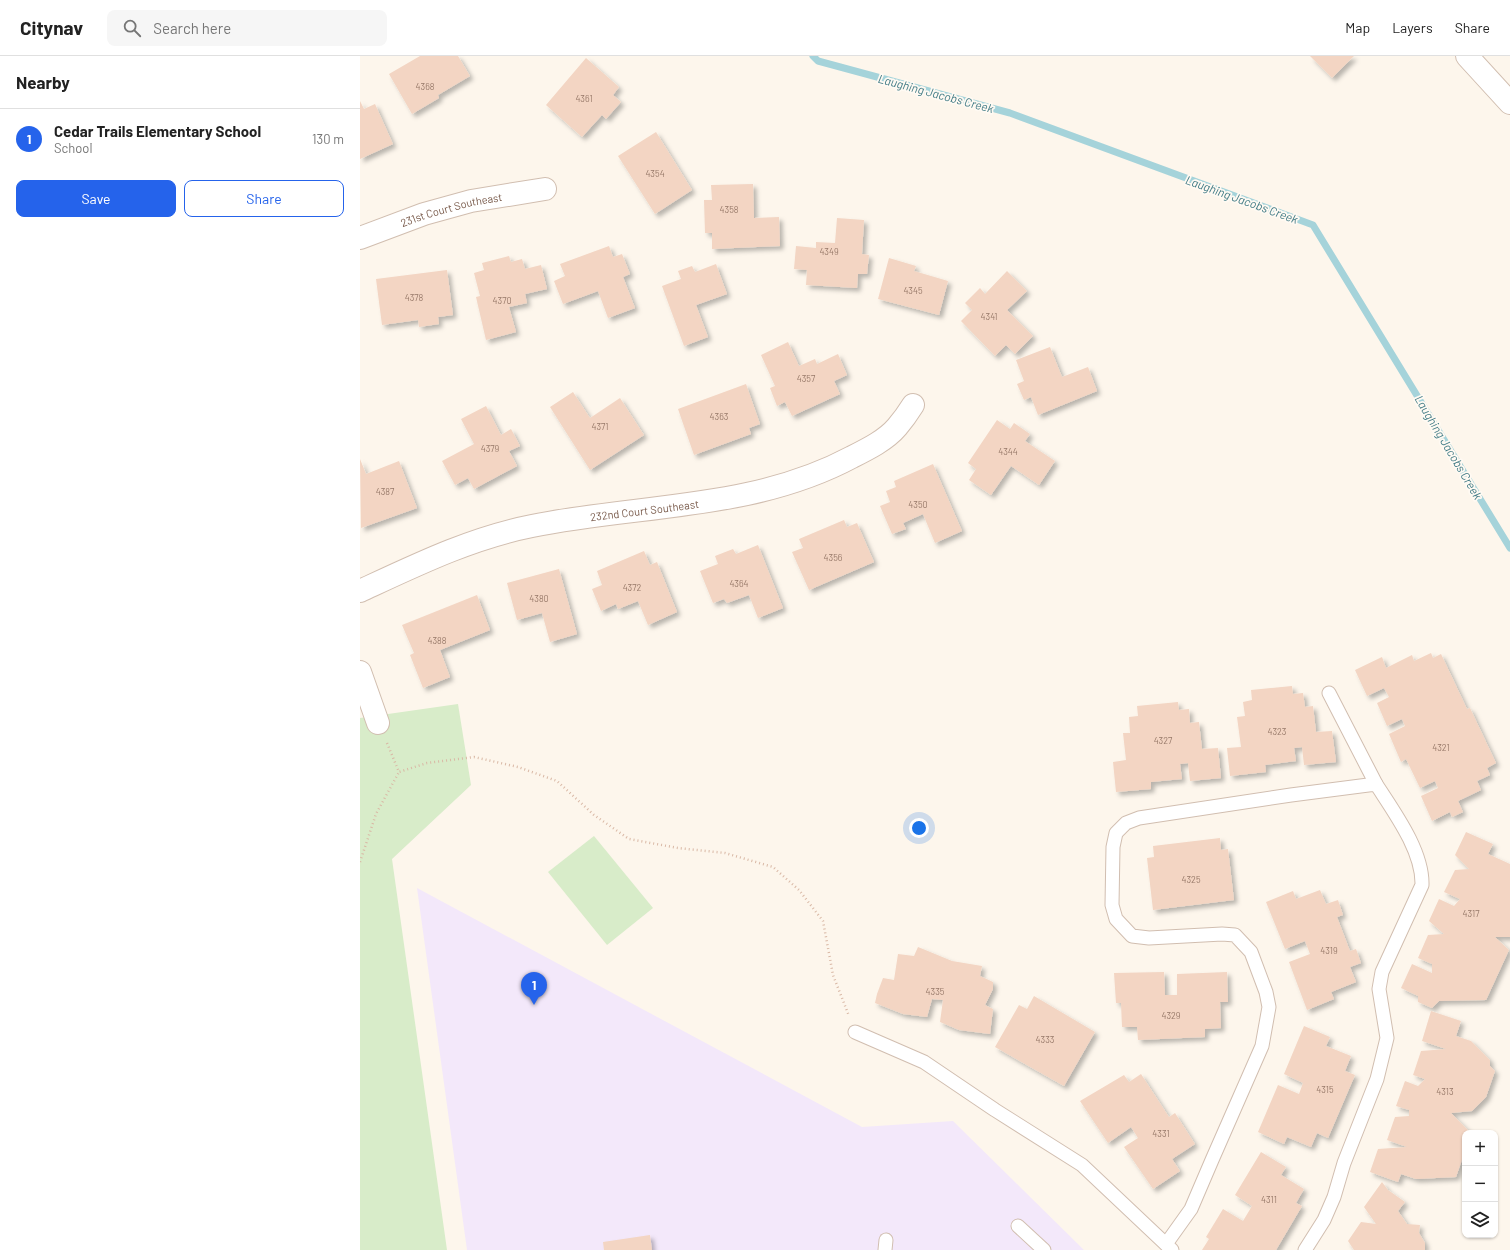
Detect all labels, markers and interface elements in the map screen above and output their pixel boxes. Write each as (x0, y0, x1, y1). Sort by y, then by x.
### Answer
search box (107, 10, 387, 46)
text: Citynav (20, 16, 83, 39)
icon: search (121, 17, 143, 39)
text: Search here (153, 19, 231, 37)
text: Map (1345, 19, 1370, 36)
text: Layers (1392, 19, 1433, 36)
text: Share (1455, 19, 1490, 36)
water label: Laughing Jacobs Creek (877, 71, 995, 115)
text: Nearby (16, 72, 70, 92)
house number: 4368 (416, 81, 435, 92)
house number: 4361 (575, 93, 593, 104)
text: Cedar Trails Elementary School (54, 122, 261, 140)
text: 1 (27, 131, 31, 147)
text: 130 m (312, 131, 344, 147)
text: School (54, 140, 92, 156)
house number: 4354 (645, 168, 665, 179)
water label: Laughing Jacobs Creek (1184, 172, 1300, 226)
button: Save (16, 180, 176, 217)
button: Share (184, 180, 344, 217)
street label: 231st Court Southeast (399, 190, 503, 229)
house number: 4358 (720, 204, 739, 215)
house number: 4349 (819, 246, 839, 257)
house number: 4345 (903, 285, 923, 296)
house number: 4378 (405, 292, 424, 303)
house number: 4370 (493, 295, 511, 306)
house number: 4341 (981, 311, 997, 322)
house number: 4357 (797, 373, 816, 384)
water label: Laughing Jacobs Creek (1412, 393, 1486, 502)
house number: 4363 (710, 411, 729, 422)
house number: 4371 (591, 421, 609, 432)
house number: 4379 (481, 443, 500, 454)
house number: 4344 (998, 446, 1018, 457)
house number: 4387 (376, 486, 395, 497)
street label: 232nd Court Southeast (589, 496, 700, 523)
house number: 4350 (908, 499, 928, 510)
house number: 4356 (824, 552, 843, 563)
house number: 4364 (729, 578, 749, 589)
house number: 4372 (623, 582, 642, 593)
house number: 4380 (529, 593, 549, 604)
house number: 4388 (428, 635, 447, 646)
house number: 4323 (1268, 726, 1287, 737)
house number: 4327 (1154, 735, 1173, 746)
house number: 4321 (1432, 742, 1450, 753)
your location (909, 818, 929, 838)
house number: 4325 (1181, 874, 1201, 885)
house number: 4317 (1463, 908, 1480, 919)
house number: 4319 (1320, 945, 1338, 956)
pin: 1 (521, 972, 547, 1005)
house number: 4335 (926, 986, 945, 997)
house number: 4329 (1161, 1010, 1181, 1021)
house number: 4333 (1036, 1034, 1055, 1045)
house number: 4315 (1316, 1084, 1334, 1095)
house number: 4313 (1436, 1086, 1454, 1097)
house number: 4331 (1152, 1128, 1170, 1139)
map controls (1462, 1130, 1498, 1238)
button: + (1462, 1130, 1498, 1166)
button: − (1462, 1166, 1498, 1202)
house number: 4311 (1261, 1194, 1277, 1205)
button: layers (1462, 1202, 1498, 1238)

